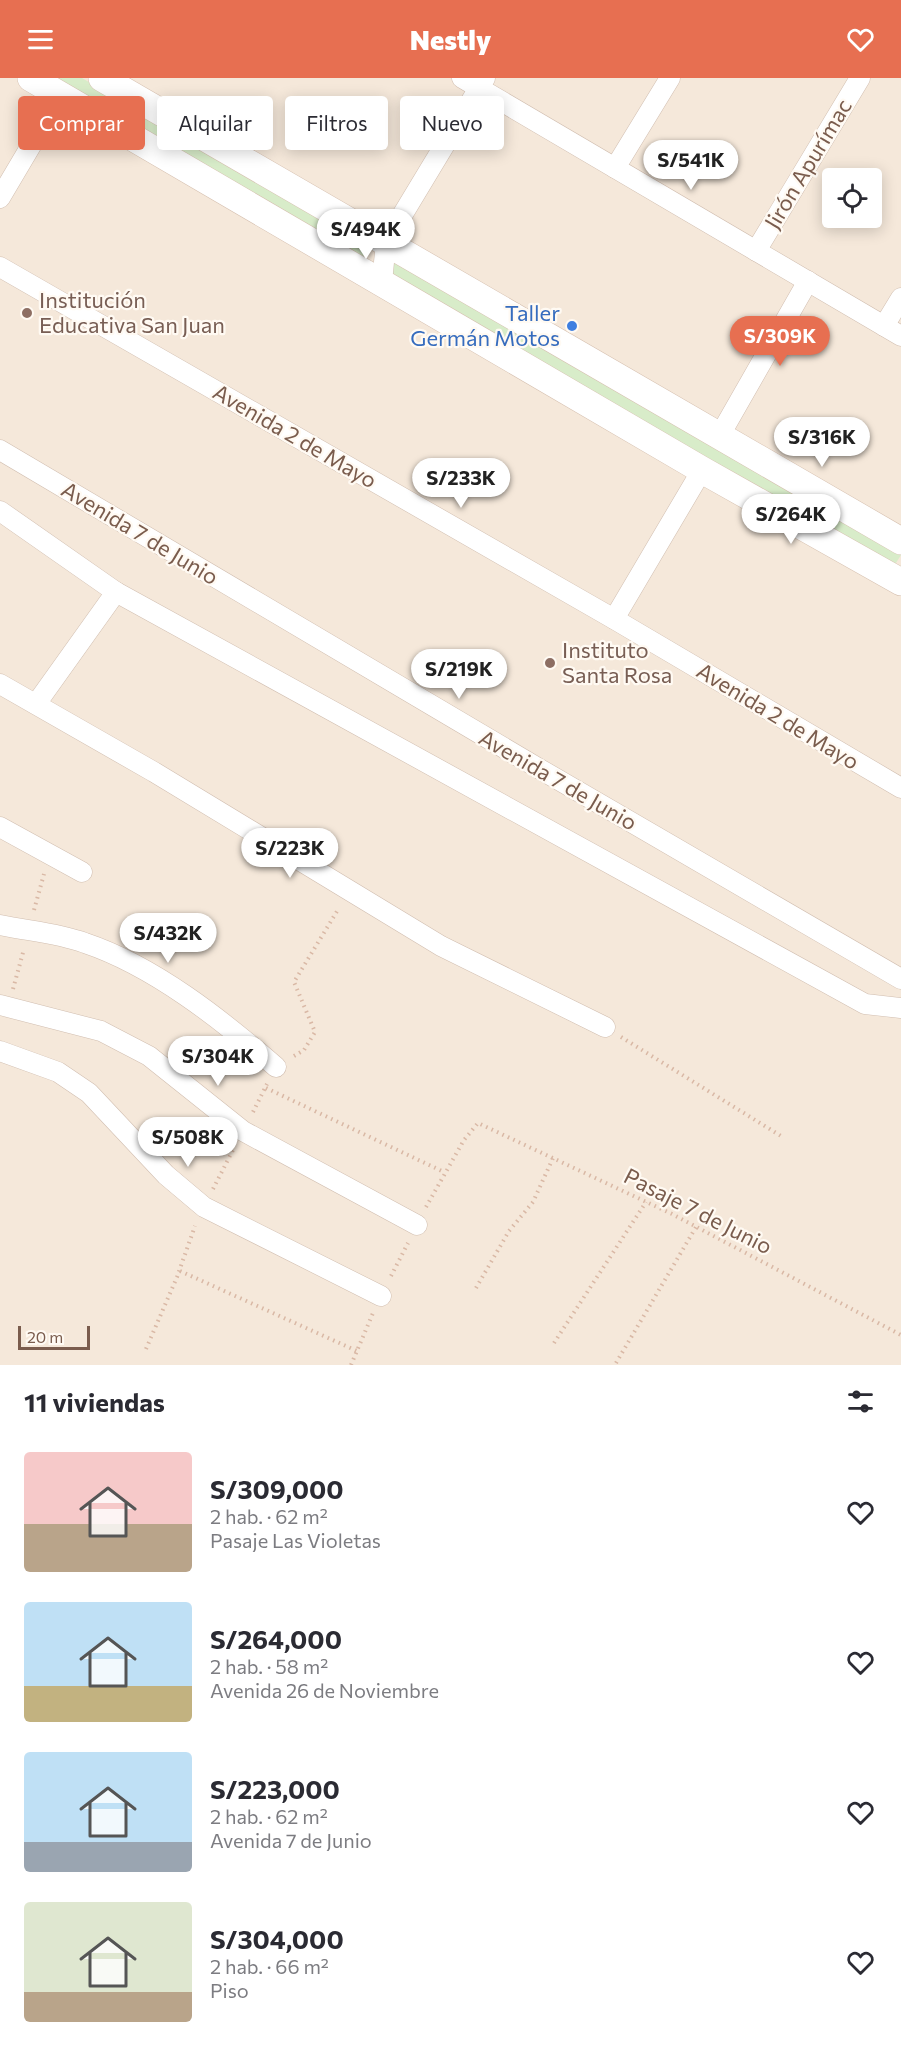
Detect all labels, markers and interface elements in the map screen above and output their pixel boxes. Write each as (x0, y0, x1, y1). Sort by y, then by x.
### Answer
icon: menu (24, 23, 57, 56)
text: Nestly (410, 23, 491, 56)
icon: heart (844, 23, 877, 56)
street label: Jirón Apurímac (758, 94, 857, 234)
chip: Comprar (18, 96, 145, 150)
chip: Alquilar (157, 96, 273, 150)
chip: Filtros (285, 96, 388, 150)
chip: Nuevo (400, 96, 504, 150)
pin: S/541K (642, 140, 740, 191)
text: S/541K (657, 147, 725, 171)
map controls (822, 168, 882, 228)
button: locate (822, 168, 882, 228)
pin: S/494K (317, 209, 415, 260)
text: S/494K (331, 216, 401, 240)
place label: Institución Educativa San Juan (39, 286, 225, 338)
place label: Taller Germán Motos (410, 299, 560, 351)
marker: Institución Educativa San Juan (20, 306, 34, 320)
pin: S/309K (731, 316, 829, 367)
marker: Taller Germán Motos (565, 319, 579, 333)
text: S/309K (744, 323, 816, 347)
street label: Avenida 2 de Mayo (209, 378, 382, 493)
pin: S/316K (773, 417, 871, 468)
text: S/316K (788, 424, 856, 448)
pin: S/233K (412, 458, 510, 509)
text: S/233K (426, 465, 496, 489)
street label: Avenida 7 de Junio (57, 475, 223, 590)
pin: S/264K (742, 494, 840, 545)
text: S/264K (756, 501, 826, 525)
place label: Instituto Santa Rosa (562, 636, 672, 688)
pin: S/219K (410, 649, 508, 700)
text: S/219K (425, 656, 493, 680)
marker: Instituto Santa Rosa (543, 656, 557, 670)
street label: Avenida 2 de Mayo (692, 656, 864, 775)
street label: Avenida 7 de Junio (474, 723, 642, 836)
pin: S/223K (241, 828, 339, 879)
text: S/223K (255, 835, 325, 859)
pin: S/432K (119, 913, 217, 964)
text: S/432K (134, 920, 202, 944)
pin: S/304K (169, 1036, 267, 1087)
text: S/304K (182, 1043, 254, 1067)
pin: S/508K (139, 1117, 237, 1168)
text: S/508K (152, 1124, 224, 1148)
street label: Pasaje 7 de Junio (620, 1162, 777, 1260)
scale bar (18, 1323, 90, 1350)
text: 20 m (27, 1327, 63, 1346)
icon: filters (844, 1385, 877, 1418)
text: 11 viviendas (24, 1386, 165, 1417)
text: S/309,000 (210, 1473, 344, 1504)
icon: home (72, 1476, 144, 1548)
icon: heart (844, 1496, 877, 1529)
text: 2 hab. · 62 m² (210, 1504, 328, 1528)
text: Pasaje Las Violetas (210, 1528, 381, 1552)
text: S/264,000 (210, 1623, 342, 1654)
icon: home (72, 1626, 144, 1698)
icon: heart (844, 1646, 877, 1679)
text: 2 hab. · 58 m² (210, 1654, 328, 1678)
text: Avenida 26 de Noviembre (210, 1678, 439, 1702)
text: S/223,000 (210, 1773, 340, 1804)
icon: home (72, 1776, 144, 1848)
icon: heart (844, 1796, 877, 1829)
text: 2 hab. · 62 m² (210, 1804, 328, 1828)
text: Avenida 7 de Junio (210, 1828, 372, 1852)
text: S/304,000 (210, 1923, 344, 1954)
icon: home (72, 1926, 144, 1998)
icon: heart (844, 1946, 877, 1979)
text: 2 hab. · 66 m² (210, 1954, 329, 1978)
text: Piso (210, 1978, 249, 2002)

